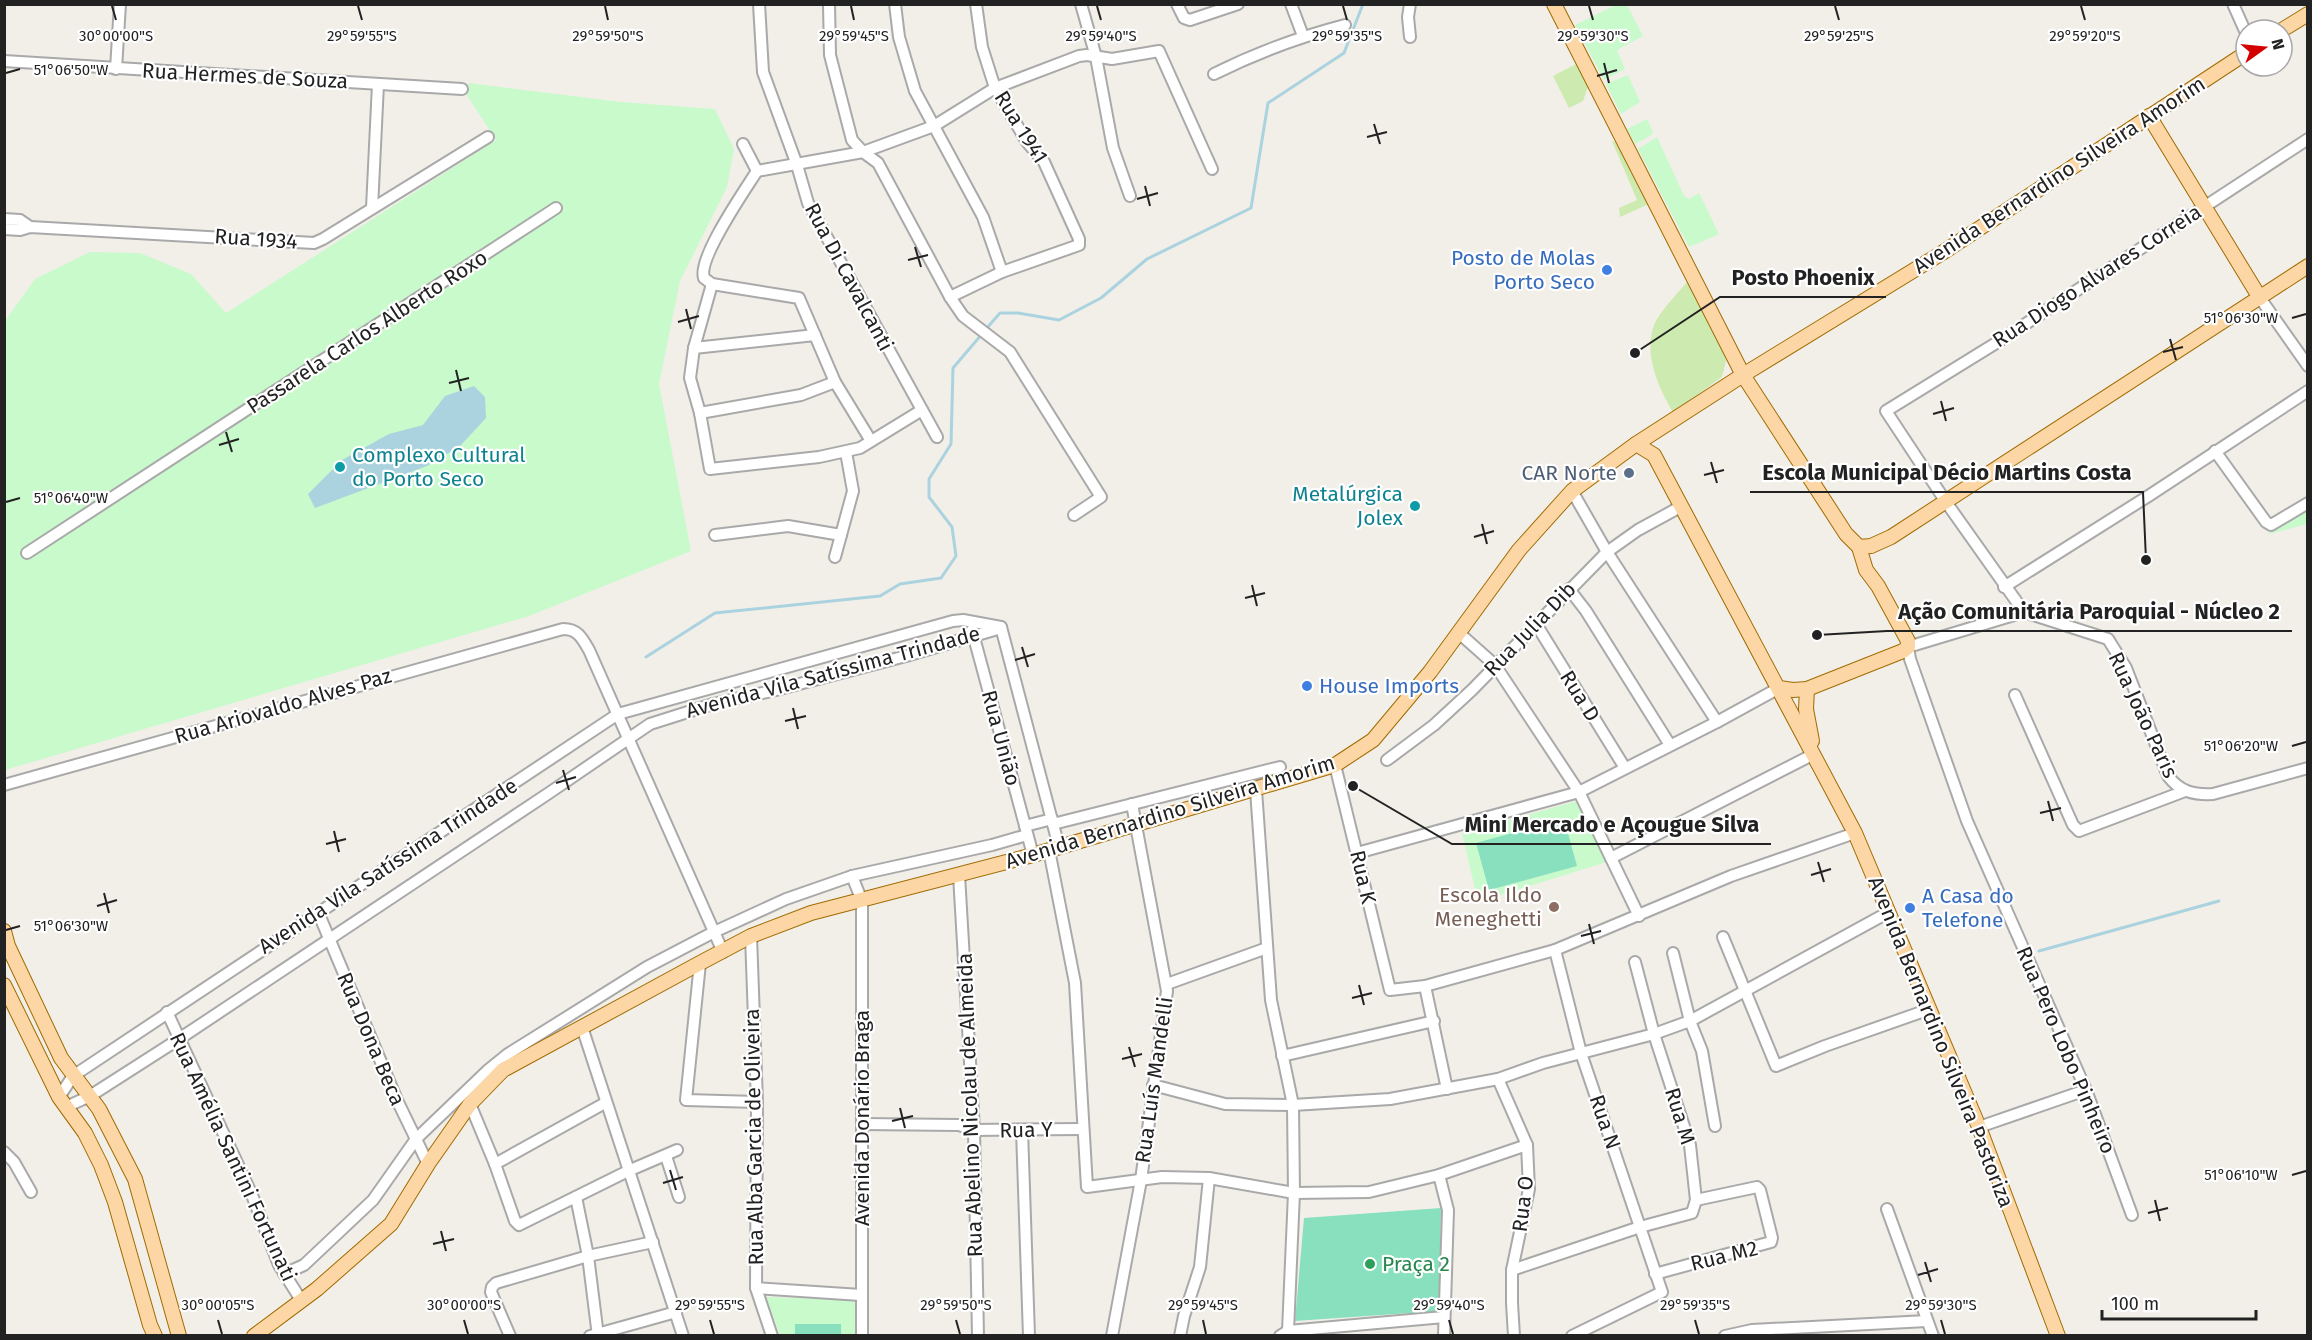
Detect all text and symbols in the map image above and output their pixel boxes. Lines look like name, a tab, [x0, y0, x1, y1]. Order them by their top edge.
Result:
north arrow	[2234, 18, 2294, 78]
text: 30°00'00"S	[79, 27, 153, 45]
text: 29°59'55"S	[327, 27, 397, 45]
text: 29°59'50"S	[572, 27, 644, 45]
text: 29°59'45"S	[819, 27, 889, 45]
text: 29°59'40"S	[1065, 27, 1137, 45]
text: 29°59'35"S	[1312, 27, 1382, 45]
text: 29°59'30"S	[1557, 27, 1629, 45]
text: 29°59'25"S	[1804, 27, 1874, 45]
text: 29°59'20"S	[2049, 27, 2121, 45]
text: N	[2267, 37, 2289, 52]
street label: Rua Hermes de Souza	[141, 58, 349, 94]
text: 51°06'50"W	[34, 61, 109, 79]
street label: Avenida Bernardino Silveira Amorim	[1908, 71, 2210, 279]
street label: Rua 1941	[989, 86, 1053, 168]
street label: Rua Di Cavalcanti	[799, 199, 899, 355]
street label: Rua Diogo Alvares Correia	[1988, 199, 2206, 353]
street label: Rua 1934	[214, 223, 298, 255]
street label: Passarela Carlos Alberto Roxo	[242, 244, 492, 420]
place label: Posto de Molas Porto Seco	[1451, 245, 1595, 295]
callout: Posto Phoenix	[1720, 257, 1886, 297]
marker: Posto de Molas Porto Seco	[1600, 263, 1614, 277]
text: Posto Phoenix	[1732, 264, 1875, 291]
text: 51°06'30"W	[2204, 309, 2279, 327]
place label: Complexo Cultural do Porto Seco	[352, 442, 526, 492]
callout: Escola Municipal Décio Martins Costa	[1750, 452, 2143, 492]
text: Escola Municipal Décio Martins Costa	[1762, 459, 2132, 486]
marker: Complexo Cultural do Porto Seco	[333, 460, 347, 474]
place label: CAR Norte	[1522, 460, 1617, 486]
marker: CAR Norte	[1622, 466, 1636, 480]
place label: Metalúrgica Jolex	[1292, 481, 1404, 531]
text: 51°06'40"W	[34, 489, 109, 507]
marker: Metalúrgica Jolex	[1408, 499, 1422, 513]
street label: Rua Julia Dib	[1478, 576, 1582, 682]
callout: Ação Comunitária Paroquial - Núcleo 2	[1887, 591, 2292, 631]
text: Ação Comunitária Paroquial - Núcleo 2	[1897, 598, 2280, 625]
street label: Avenida Vila Satíssima Trindade	[683, 620, 983, 724]
street label: Rua João Paris	[2102, 648, 2184, 782]
street label: Rua Ariovaldo Alves Paz	[172, 663, 394, 749]
street label: Rua D	[1554, 666, 1606, 726]
place label: House Imports	[1319, 673, 1459, 699]
marker: House Imports	[1300, 679, 1314, 693]
street label: Rua União	[976, 687, 1026, 789]
text: 51°06'20"W	[2204, 737, 2279, 755]
street label: Avenida Bernardino Silveira Amorim	[1002, 749, 1338, 875]
street label: Avenida Vila Satíssima Trindade	[254, 772, 522, 960]
callout: Mini Mercado e Açougue Silva	[1452, 804, 1771, 844]
text: Mini Mercado e Açougue Silva	[1465, 811, 1759, 838]
street label: Rua K	[1344, 848, 1382, 907]
street label: Avenida Bernardino Silveira Pastoriza	[1862, 873, 2020, 1211]
place label: Escola Ildo Meneghetti	[1435, 882, 1542, 932]
place label: A Casa do Telefone	[1922, 883, 2014, 933]
marker: Escola Ildo Meneghetti	[1547, 900, 1561, 914]
marker: A Casa do Telefone	[1903, 901, 1917, 915]
text: 51°06'30"W	[34, 917, 109, 935]
street label: Rua Pero Lobo Pinheiro	[2011, 942, 2121, 1158]
street label: Rua Abelino Nicolau de Almeida	[952, 952, 988, 1258]
street label: Rua Dona Beca	[331, 968, 411, 1110]
street label: Rua Luís Mandelli	[1129, 995, 1179, 1165]
street label: Rua Alba Garcia de Oliveira	[739, 1008, 769, 1266]
street label: Avenida Donário Braga	[849, 1010, 875, 1226]
street label: Rua Amélia Santini Fortunati	[164, 1028, 302, 1286]
street label: Rua M	[1659, 1084, 1701, 1148]
street label: Rua N	[1584, 1091, 1626, 1153]
street label: Rua Y	[999, 1117, 1053, 1143]
text: 51°06'10"W	[2204, 1166, 2278, 1184]
street label: Rua O	[1507, 1174, 1539, 1234]
street label: Rua M2	[1688, 1235, 1760, 1277]
place label: Praça 2	[1382, 1251, 1450, 1277]
marker: Praça 2	[1363, 1257, 1377, 1271]
scale bar	[2102, 1283, 2256, 1321]
text: 100 m	[2111, 1293, 2159, 1315]
text: 30°00'05"S	[181, 1296, 255, 1314]
text: 30°00'00"S	[427, 1296, 501, 1314]
text: 29°59'55"S	[675, 1296, 745, 1314]
text: 29°59'50"S	[920, 1296, 992, 1314]
text: 29°59'45"S	[1168, 1296, 1238, 1314]
text: 29°59'40"S	[1413, 1296, 1485, 1314]
text: 29°59'35"S	[1660, 1296, 1730, 1314]
text: 29°59'30"S	[1905, 1296, 1977, 1314]

